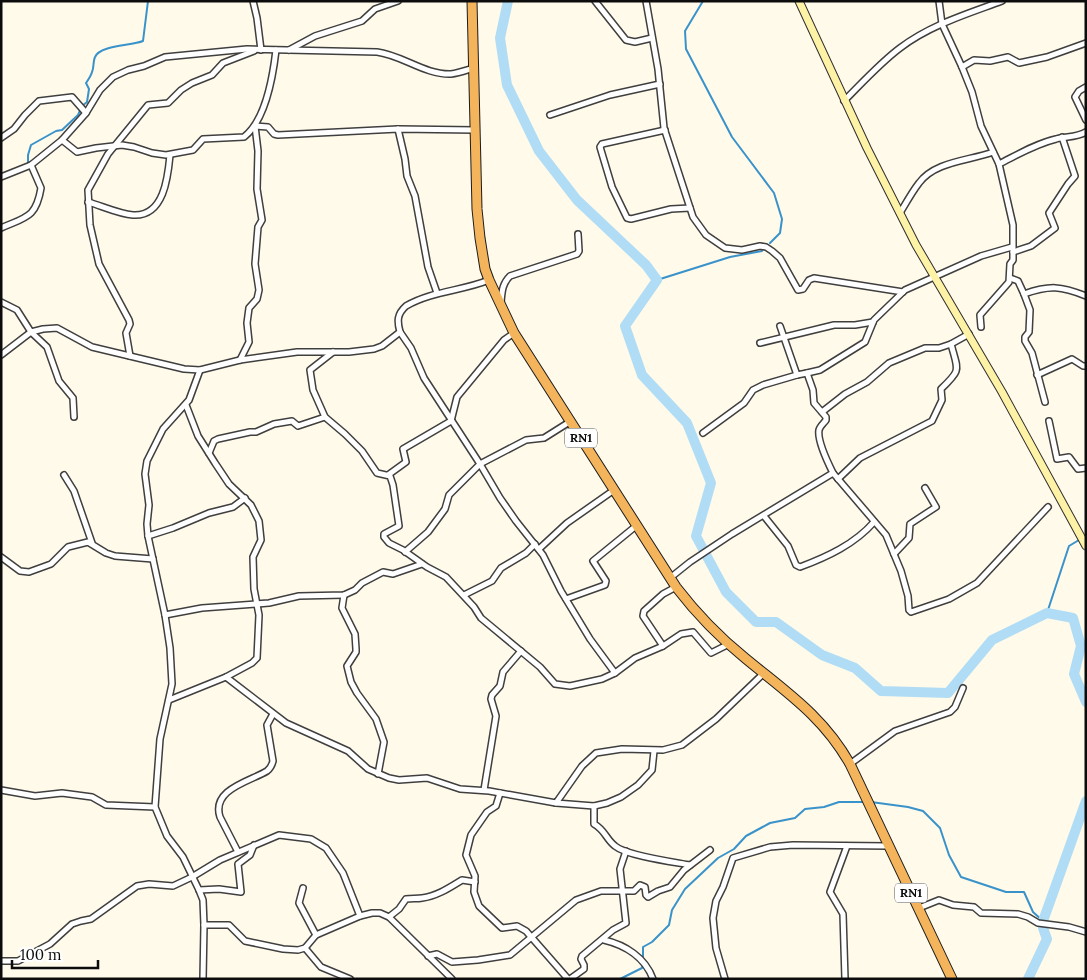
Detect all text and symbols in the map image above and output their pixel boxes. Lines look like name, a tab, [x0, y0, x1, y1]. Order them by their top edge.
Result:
road number: RN1	[565, 428, 597, 448]
road number: RN1	[895, 884, 927, 902]
scale bar	[12, 938, 99, 970]
text: 100 m	[20, 945, 61, 964]

